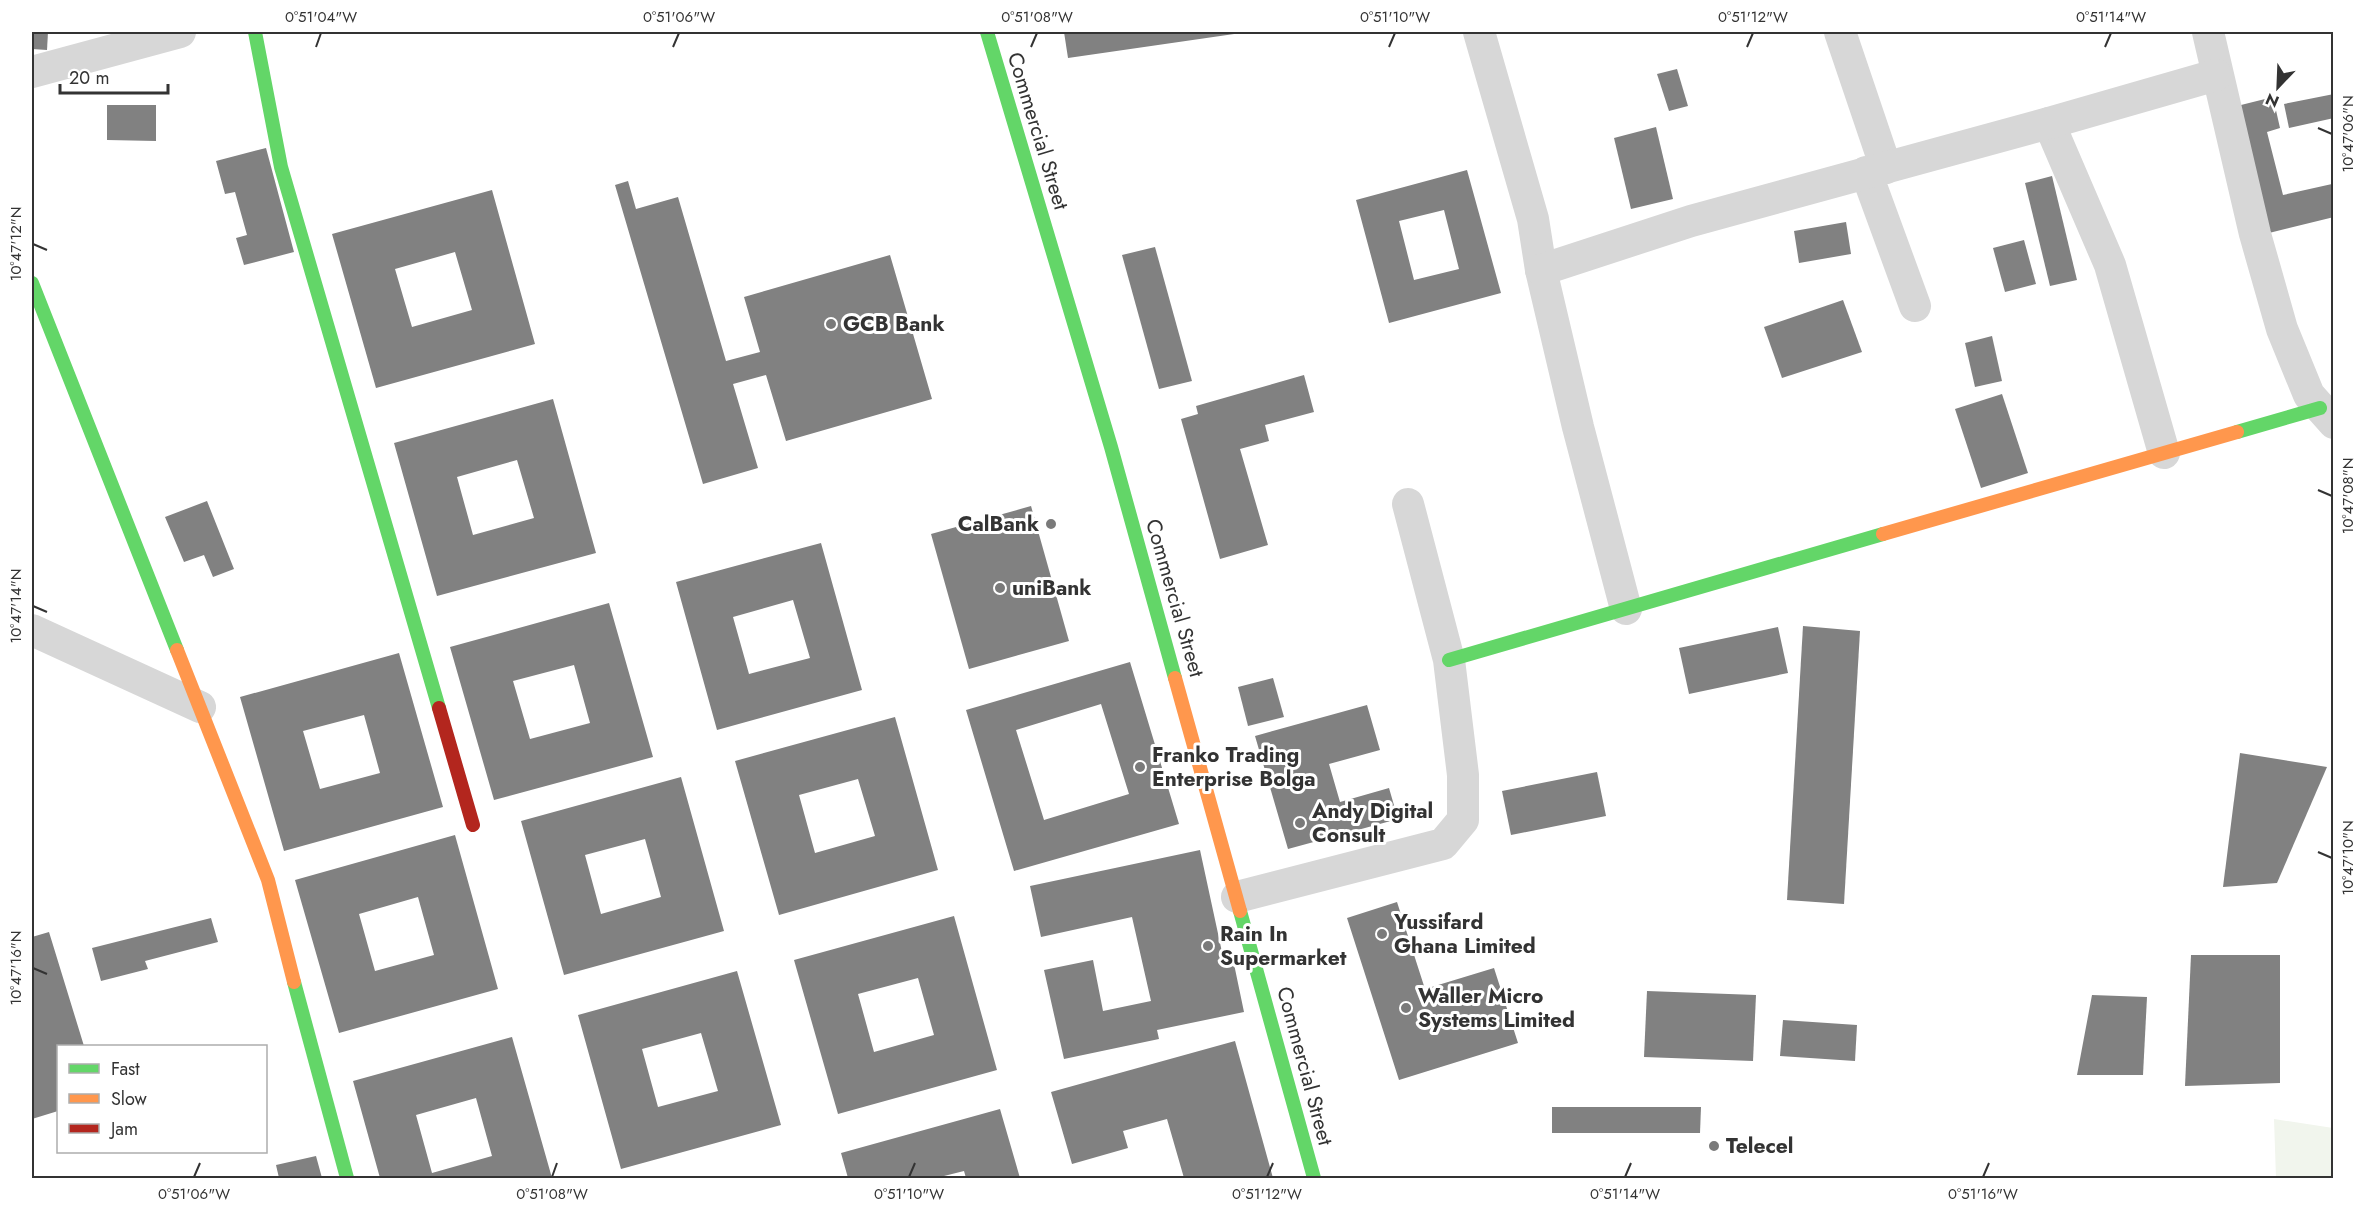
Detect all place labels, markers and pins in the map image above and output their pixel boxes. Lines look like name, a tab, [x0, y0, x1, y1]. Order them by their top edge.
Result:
place label: GCB Bank	[843, 309, 945, 339]
marker: GCB Bank	[824, 317, 838, 331]
place label: CalBank	[958, 509, 1039, 539]
marker: CalBank	[1044, 517, 1058, 531]
place label: uniBank	[1012, 573, 1091, 603]
marker: uniBank	[993, 581, 1007, 595]
place label: Franko Trading Enterprise Bolga	[1152, 740, 1316, 794]
marker: Franko Trading Enterprise Bolga	[1133, 760, 1147, 774]
place label: Andy Digital Consult	[1311, 796, 1433, 850]
marker: Andy Digital Consult	[1293, 816, 1307, 830]
place label: Yussifard Ghana Limited	[1393, 907, 1536, 961]
place label: Rain In Supermarket	[1220, 919, 1347, 973]
marker: Yussifard Ghana Limited	[1375, 927, 1389, 941]
marker: Rain In Supermarket	[1201, 939, 1215, 953]
place label: Waller Micro Systems Limited	[1418, 981, 1575, 1035]
marker: Waller Micro Systems Limited	[1399, 1001, 1413, 1015]
place label: Telecel	[1726, 1131, 1794, 1161]
marker: Telecel	[1707, 1139, 1721, 1153]

